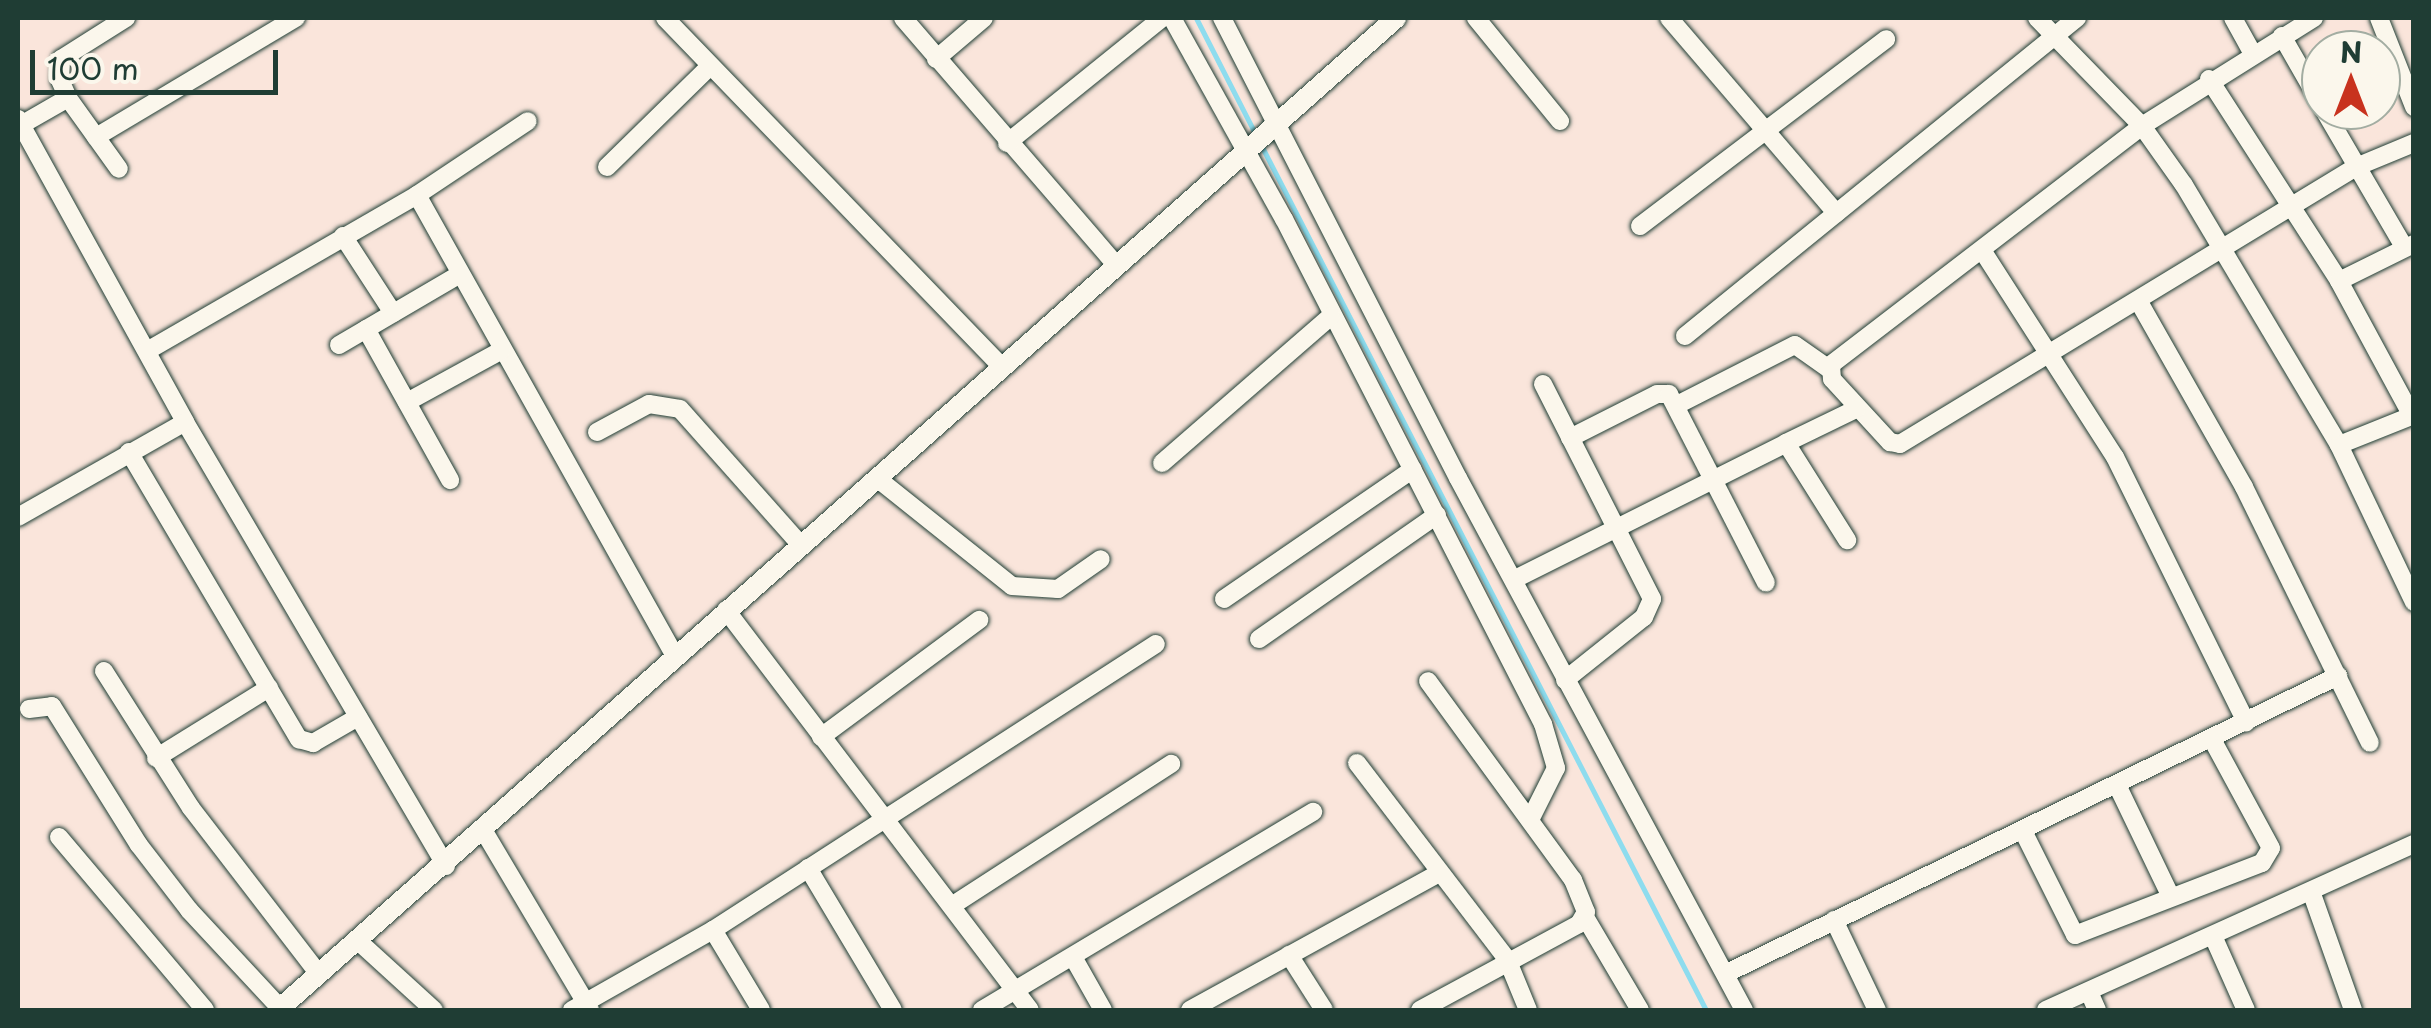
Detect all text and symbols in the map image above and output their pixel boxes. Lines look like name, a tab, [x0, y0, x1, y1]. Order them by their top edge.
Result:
scale bar	[35, 30, 282, 92]
north arrow	[2301, 30, 2401, 130]
text: N	[2340, 30, 2362, 73]
text: 100 m	[47, 45, 139, 90]

